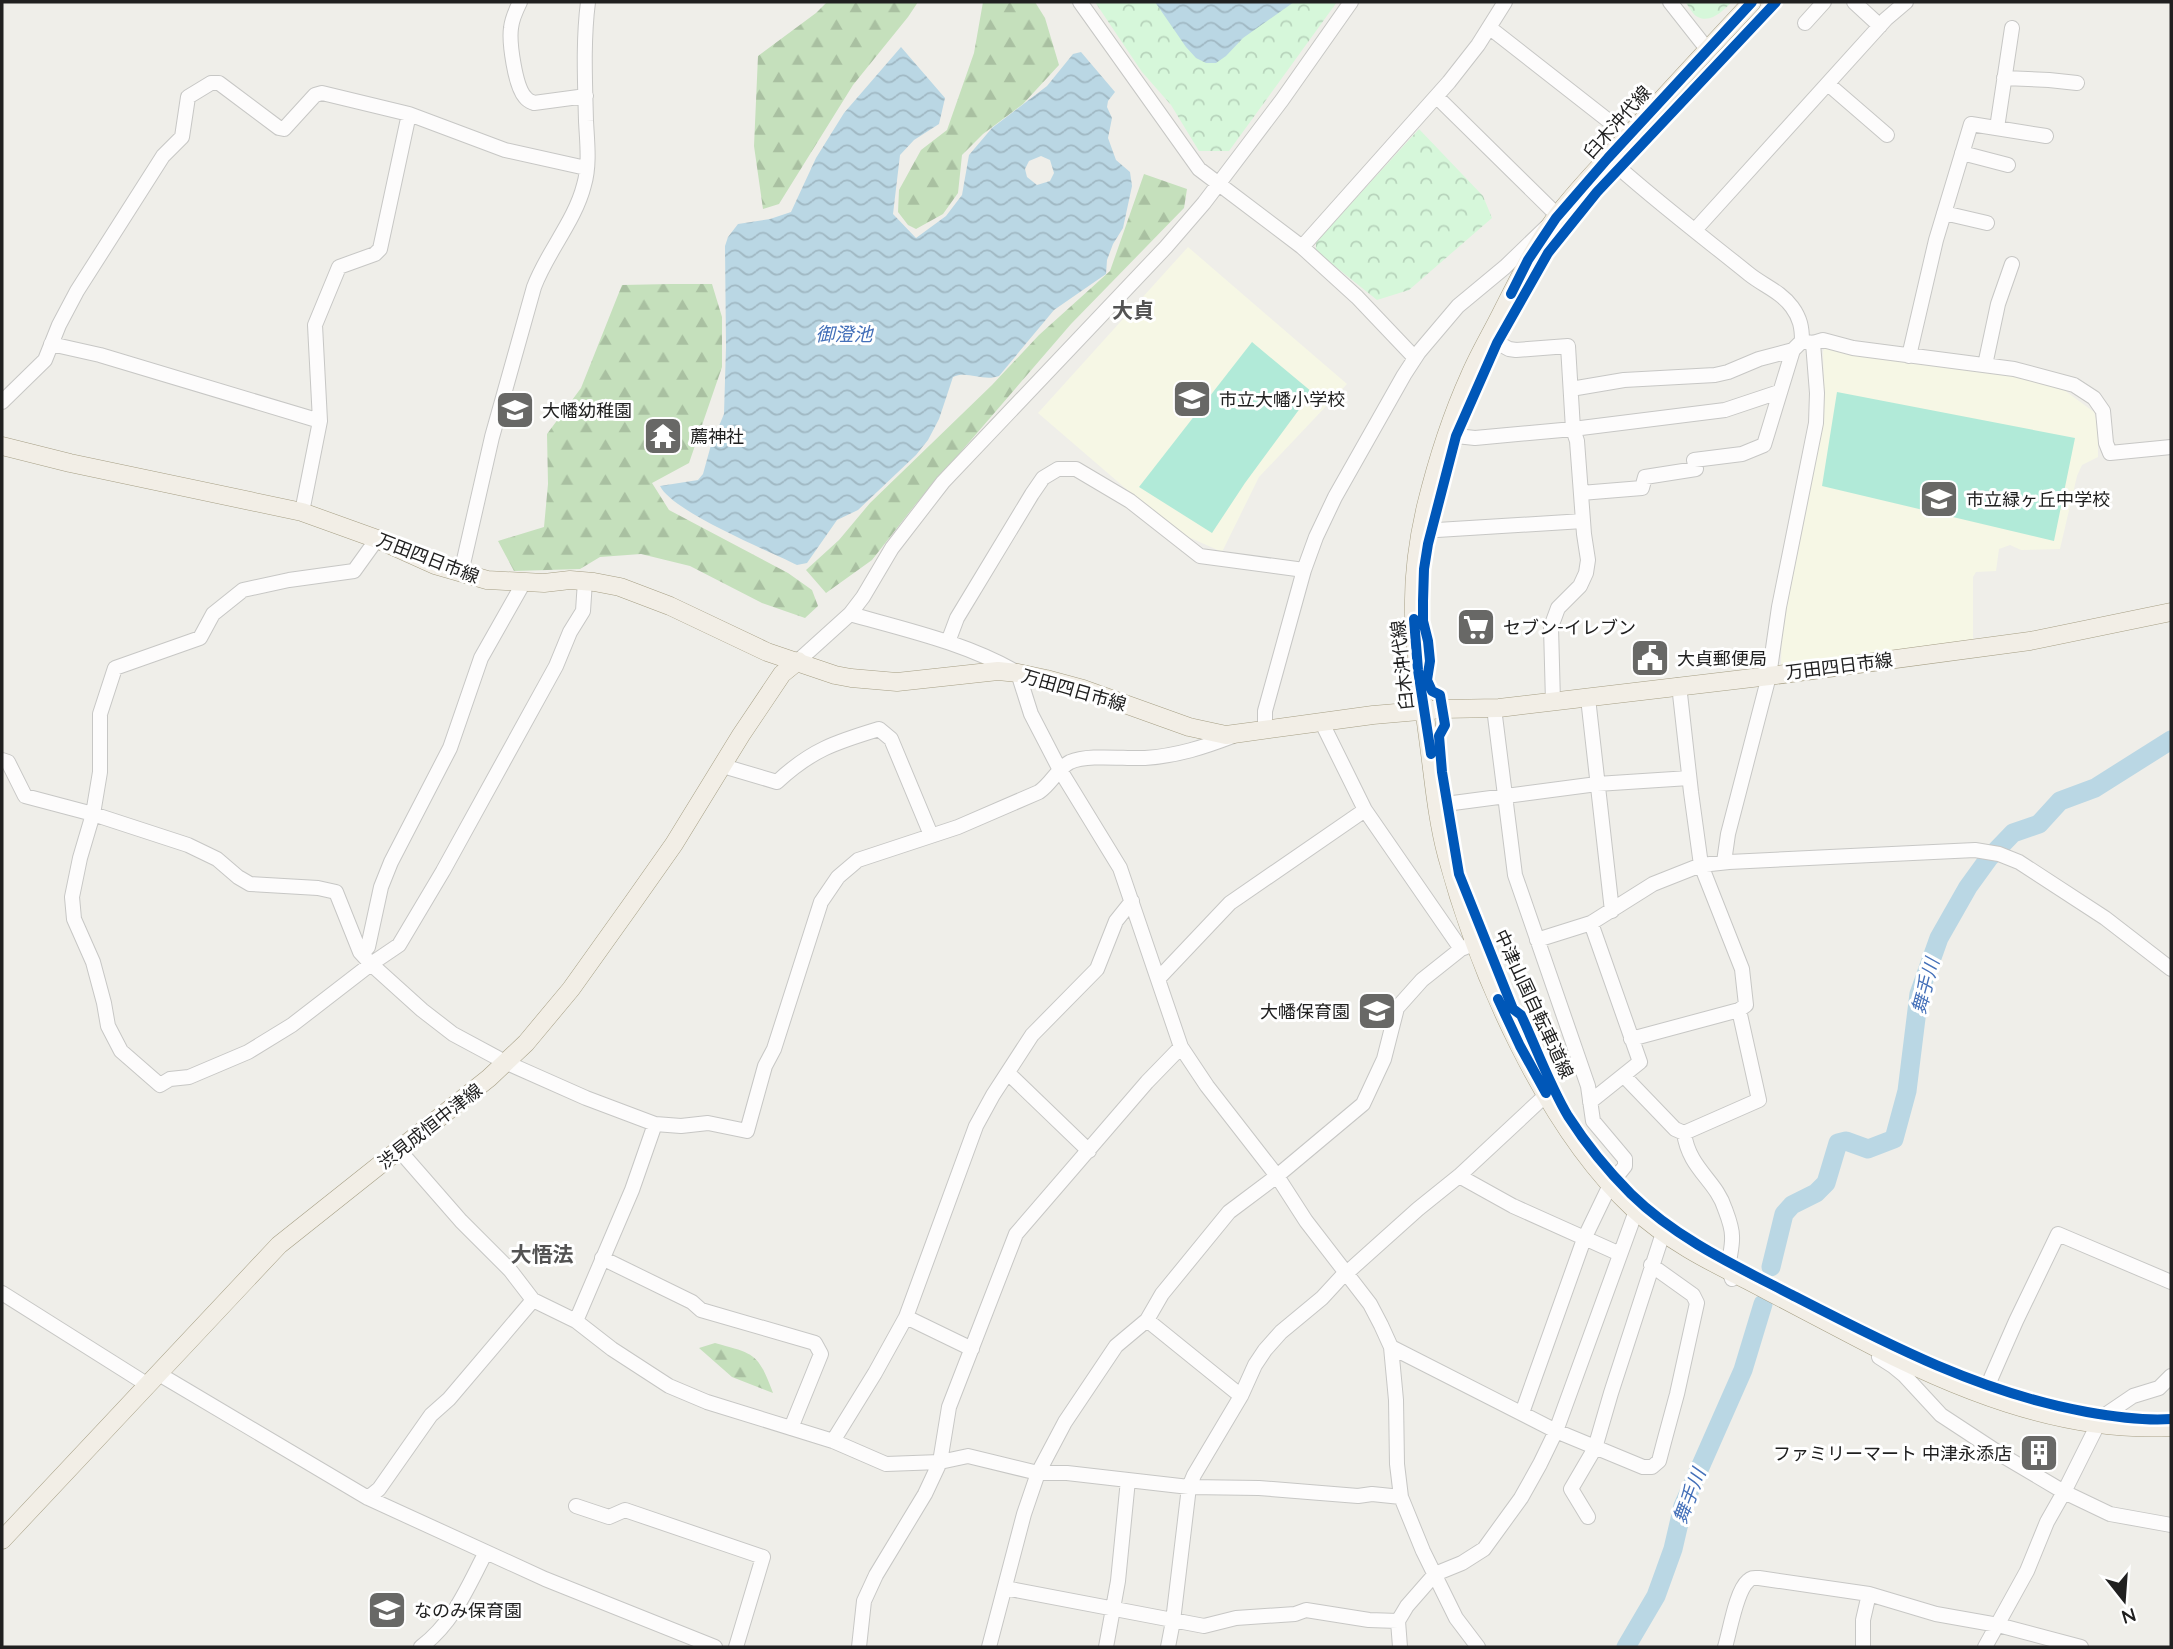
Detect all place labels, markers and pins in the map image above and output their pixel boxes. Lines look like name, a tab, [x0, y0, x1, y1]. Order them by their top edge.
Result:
school or university icon: 市立大幡小学校	[1171, 378, 1213, 420]
place label: 市立大幡小学校	[1219, 388, 1345, 411]
school or university icon: 大幡幼稚園	[494, 389, 536, 431]
place label: 大幡幼稚園	[542, 399, 632, 422]
temple icon: 薦神社	[642, 415, 684, 457]
place label: 薦神社	[690, 425, 744, 448]
school or university icon: 市立緑ヶ丘中学校	[1918, 478, 1960, 520]
place label: 市立緑ヶ丘中学校	[1966, 488, 2110, 511]
supermarket icon: セブン-イレブン	[1455, 606, 1497, 648]
place label: セブン-イレブン	[1503, 616, 1636, 639]
public building icon: 大貞郵便局	[1629, 637, 1671, 679]
place label: 大貞郵便局	[1677, 647, 1767, 670]
school or university icon: 大幡保育園	[1356, 990, 1398, 1032]
place label: 大幡保育園	[1260, 1000, 1350, 1023]
building icon: ファミリーマート 中津永添店	[2018, 1432, 2060, 1474]
place label: ファミリーマート 中津永添店	[1773, 1442, 2012, 1465]
school or university icon: なのみ保育園	[366, 1589, 408, 1631]
place label: なのみ保育園	[414, 1599, 522, 1622]

